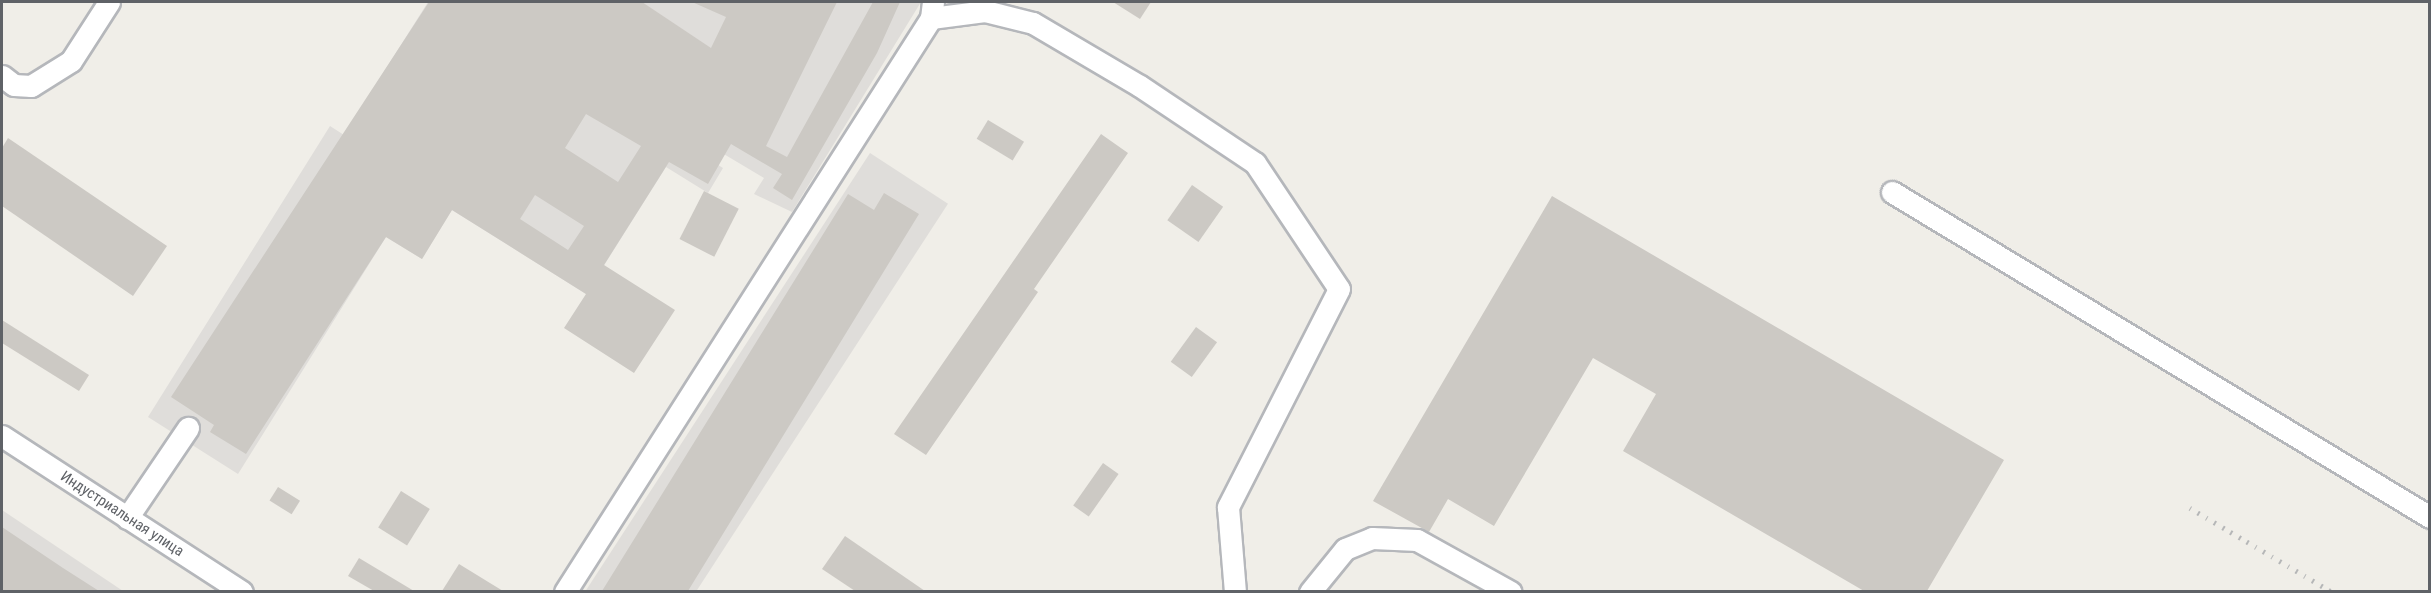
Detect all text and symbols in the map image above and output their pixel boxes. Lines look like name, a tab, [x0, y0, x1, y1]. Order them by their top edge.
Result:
street label: Индустриальная улица	[57, 467, 187, 561]

